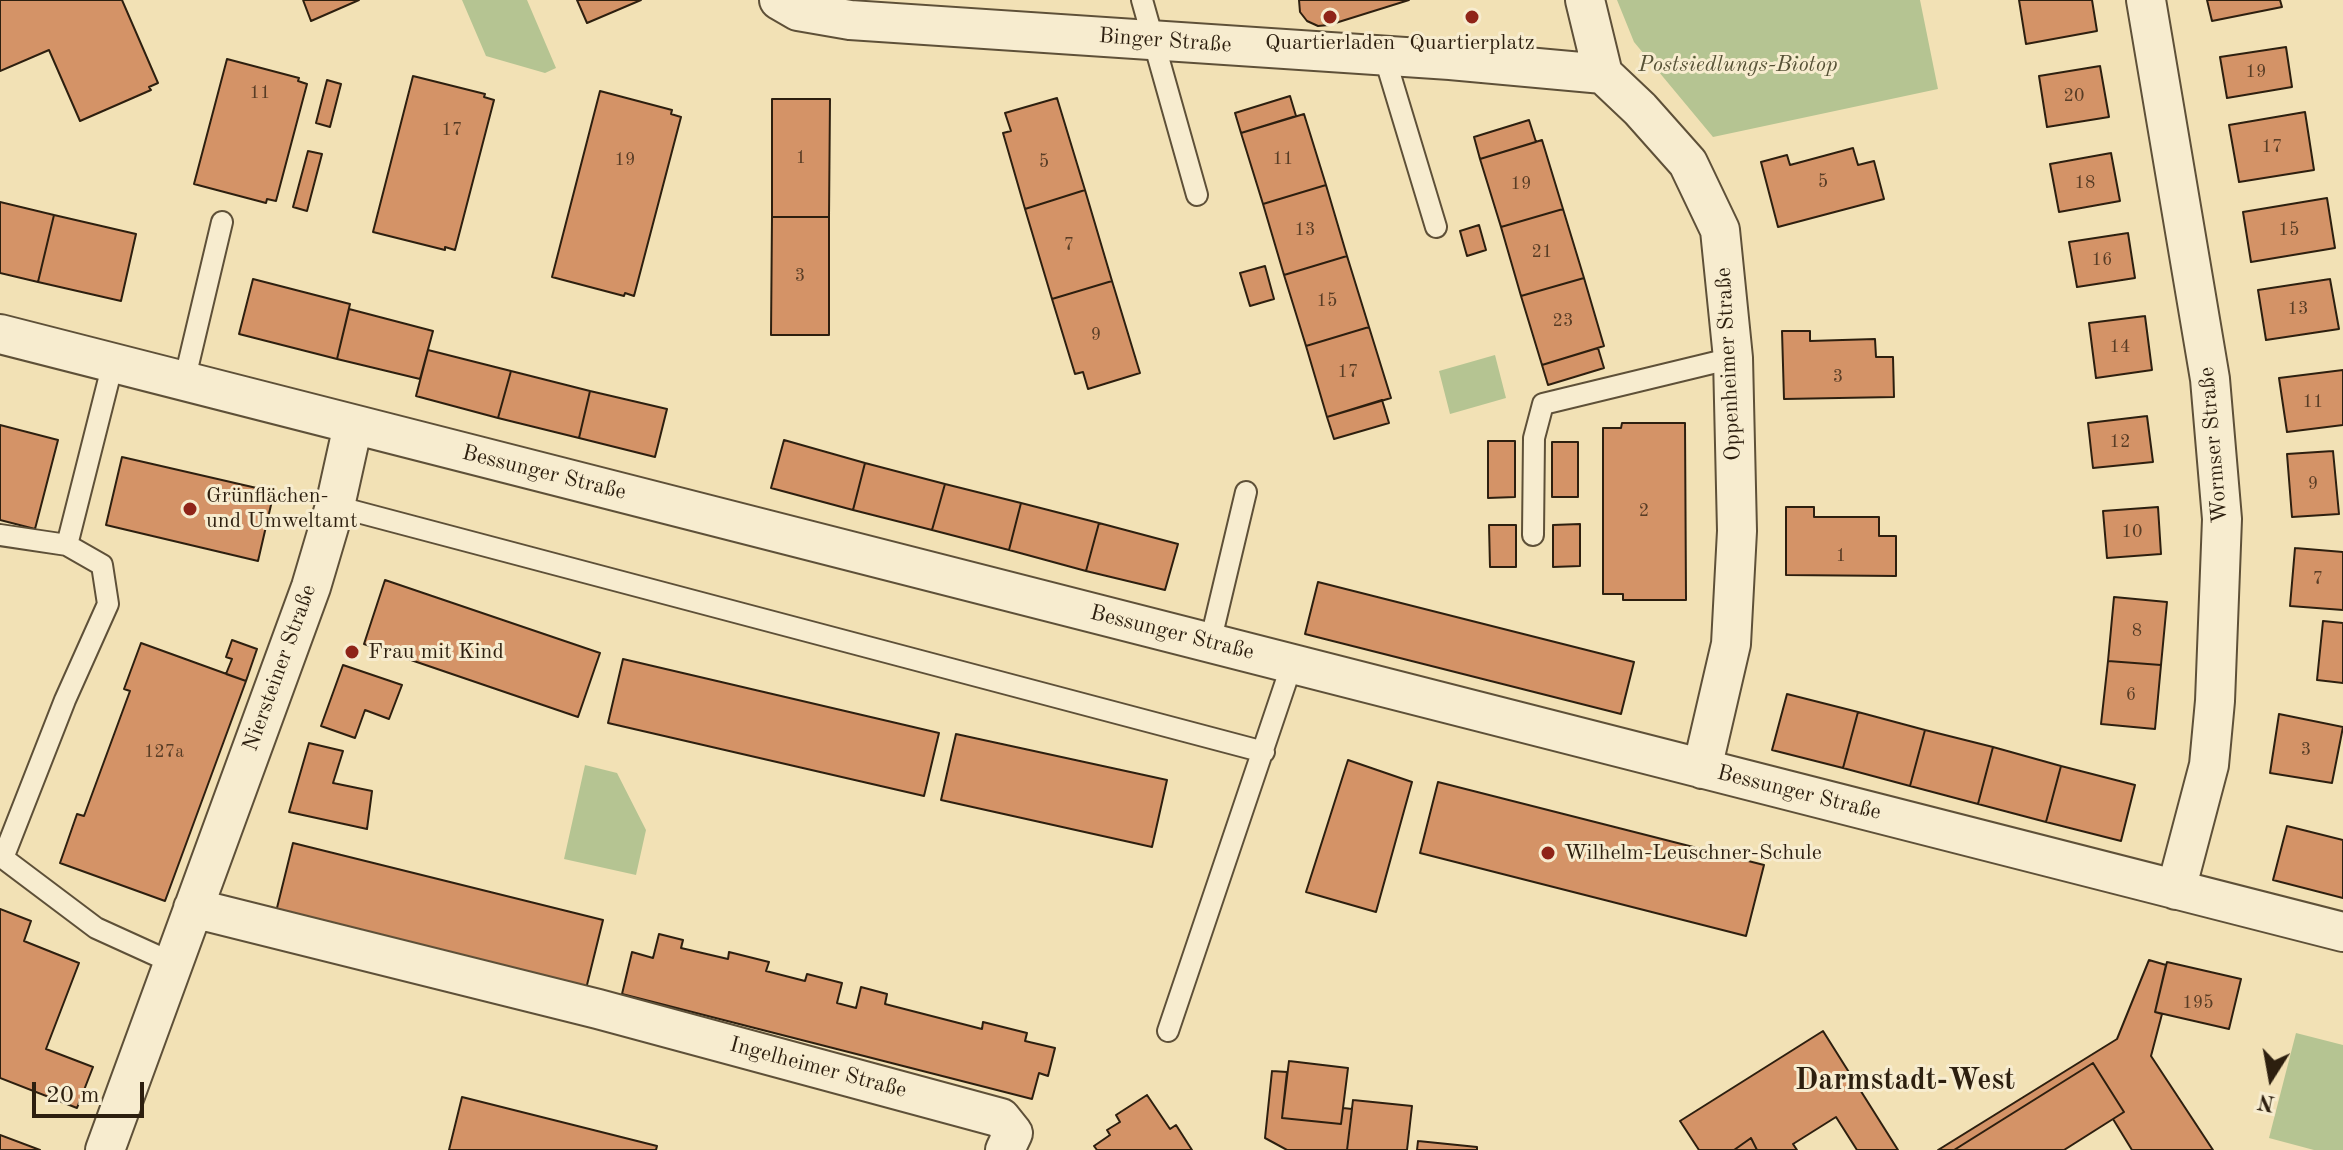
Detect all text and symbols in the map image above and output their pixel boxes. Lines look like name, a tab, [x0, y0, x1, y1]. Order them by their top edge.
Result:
marker: Quartierladen	[1321, 8, 1339, 26]
marker: Quartierplatz	[1463, 8, 1481, 26]
street label: Binger Straße	[1098, 23, 1232, 59]
place label: Quartierladen	[1265, 30, 1395, 56]
place label: Quartierplatz	[1409, 30, 1535, 56]
park label: Postsiedlungs-Biotop	[1638, 52, 1838, 78]
house number: 19	[2246, 61, 2266, 83]
house number: 11	[250, 82, 270, 104]
house number: 20	[2064, 85, 2084, 107]
house number: 17	[442, 119, 462, 141]
house number: 17	[2262, 136, 2282, 158]
house number: 1	[796, 147, 806, 169]
house number: 11	[1273, 148, 1293, 170]
house number: 19	[615, 149, 635, 171]
house number: 5	[1039, 151, 1049, 173]
house number: 5	[1818, 171, 1828, 193]
house number: 18	[2075, 172, 2095, 194]
house number: 19	[1511, 173, 1531, 195]
house number: 13	[1295, 219, 1315, 241]
house number: 15	[2279, 219, 2299, 241]
house number: 7	[1064, 234, 1074, 256]
house number: 21	[1532, 241, 1552, 263]
house number: 16	[2092, 249, 2112, 271]
house number: 3	[795, 265, 805, 287]
street label: Oppenheimer Straße	[1711, 266, 1747, 462]
house number: 15	[1317, 290, 1337, 312]
house number: 13	[2288, 298, 2308, 320]
house number: 23	[1553, 310, 1573, 332]
house number: 9	[1091, 324, 1101, 346]
house number: 14	[2110, 336, 2130, 358]
house number: 17	[1338, 361, 1358, 383]
house number: 3	[1833, 366, 1843, 388]
street label: Wormser Straße	[2194, 366, 2234, 524]
house number: 11	[2303, 391, 2323, 413]
house number: 12	[2110, 431, 2130, 453]
street label: Bessunger Straße	[459, 440, 629, 506]
house number: 9	[2308, 473, 2318, 495]
place label: Grünflächen- und Umweltamt	[206, 483, 358, 534]
marker: Grünflächen- und Umweltamt	[181, 500, 199, 518]
house number: 2	[1639, 500, 1649, 522]
house number: 10	[2122, 521, 2142, 543]
house number: 1	[1836, 545, 1846, 567]
house number: 7	[2313, 568, 2323, 590]
street label: Niersteiner Straße	[238, 581, 322, 755]
street label: Bessunger Straße	[1087, 600, 1257, 666]
house number: 8	[2132, 620, 2142, 642]
place label: Frau mit Kind	[368, 639, 504, 665]
marker: Frau mit Kind	[343, 643, 361, 661]
house number: 6	[2126, 684, 2136, 706]
house number: 3	[2301, 739, 2311, 761]
house number: 127a	[144, 741, 184, 763]
street label: Bessunger Straße	[1714, 760, 1884, 826]
place label: Wilhelm-Leuschner-Schule	[1564, 840, 1822, 866]
marker: Wilhelm-Leuschner-Schule	[1539, 844, 1557, 862]
house number: 195	[2182, 992, 2214, 1014]
street label: Ingelheimer Straße	[727, 1032, 909, 1104]
north arrow	[2231, 1038, 2311, 1118]
district label: Darmstadt-West	[1795, 1063, 2015, 1099]
scale bar	[36, 1066, 148, 1116]
text: 20 m	[46, 1084, 100, 1108]
text: N	[2256, 1089, 2277, 1114]

